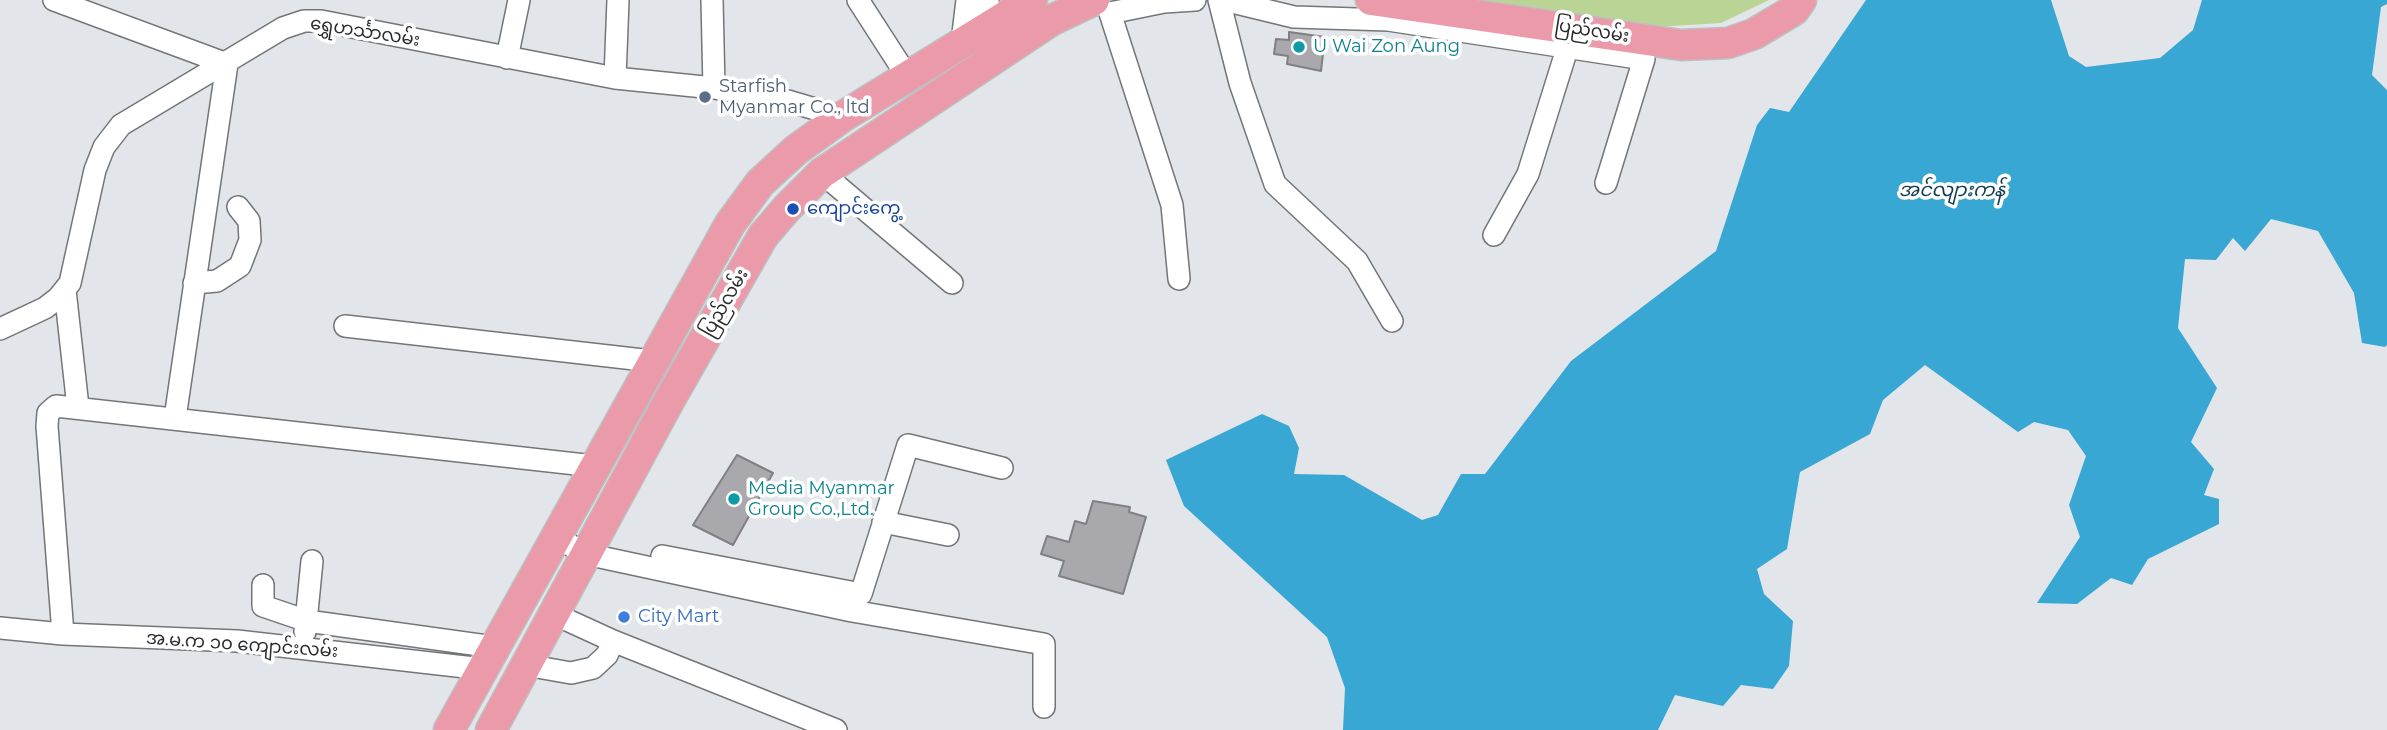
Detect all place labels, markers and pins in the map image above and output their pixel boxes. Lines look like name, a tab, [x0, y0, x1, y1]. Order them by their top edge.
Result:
place label: U Wai Zon Aung	[1313, 36, 1460, 58]
marker: U Wai Zon Aung	[1291, 39, 1307, 55]
place label: Starfish Myanmar Co., ltd	[719, 76, 870, 119]
marker: Starfish Myanmar Co., ltd	[697, 89, 713, 105]
place label: ကျောင်းကွေ့	[807, 198, 900, 220]
marker: ကျောင်းကွေ့	[785, 201, 801, 217]
place label: Media Myanmar Group Co.,Ltd.	[748, 478, 895, 520]
marker: Media Myanmar Group Co.,Ltd.	[726, 491, 742, 507]
place label: City Mart	[638, 606, 719, 628]
marker: City Mart	[616, 609, 632, 625]

